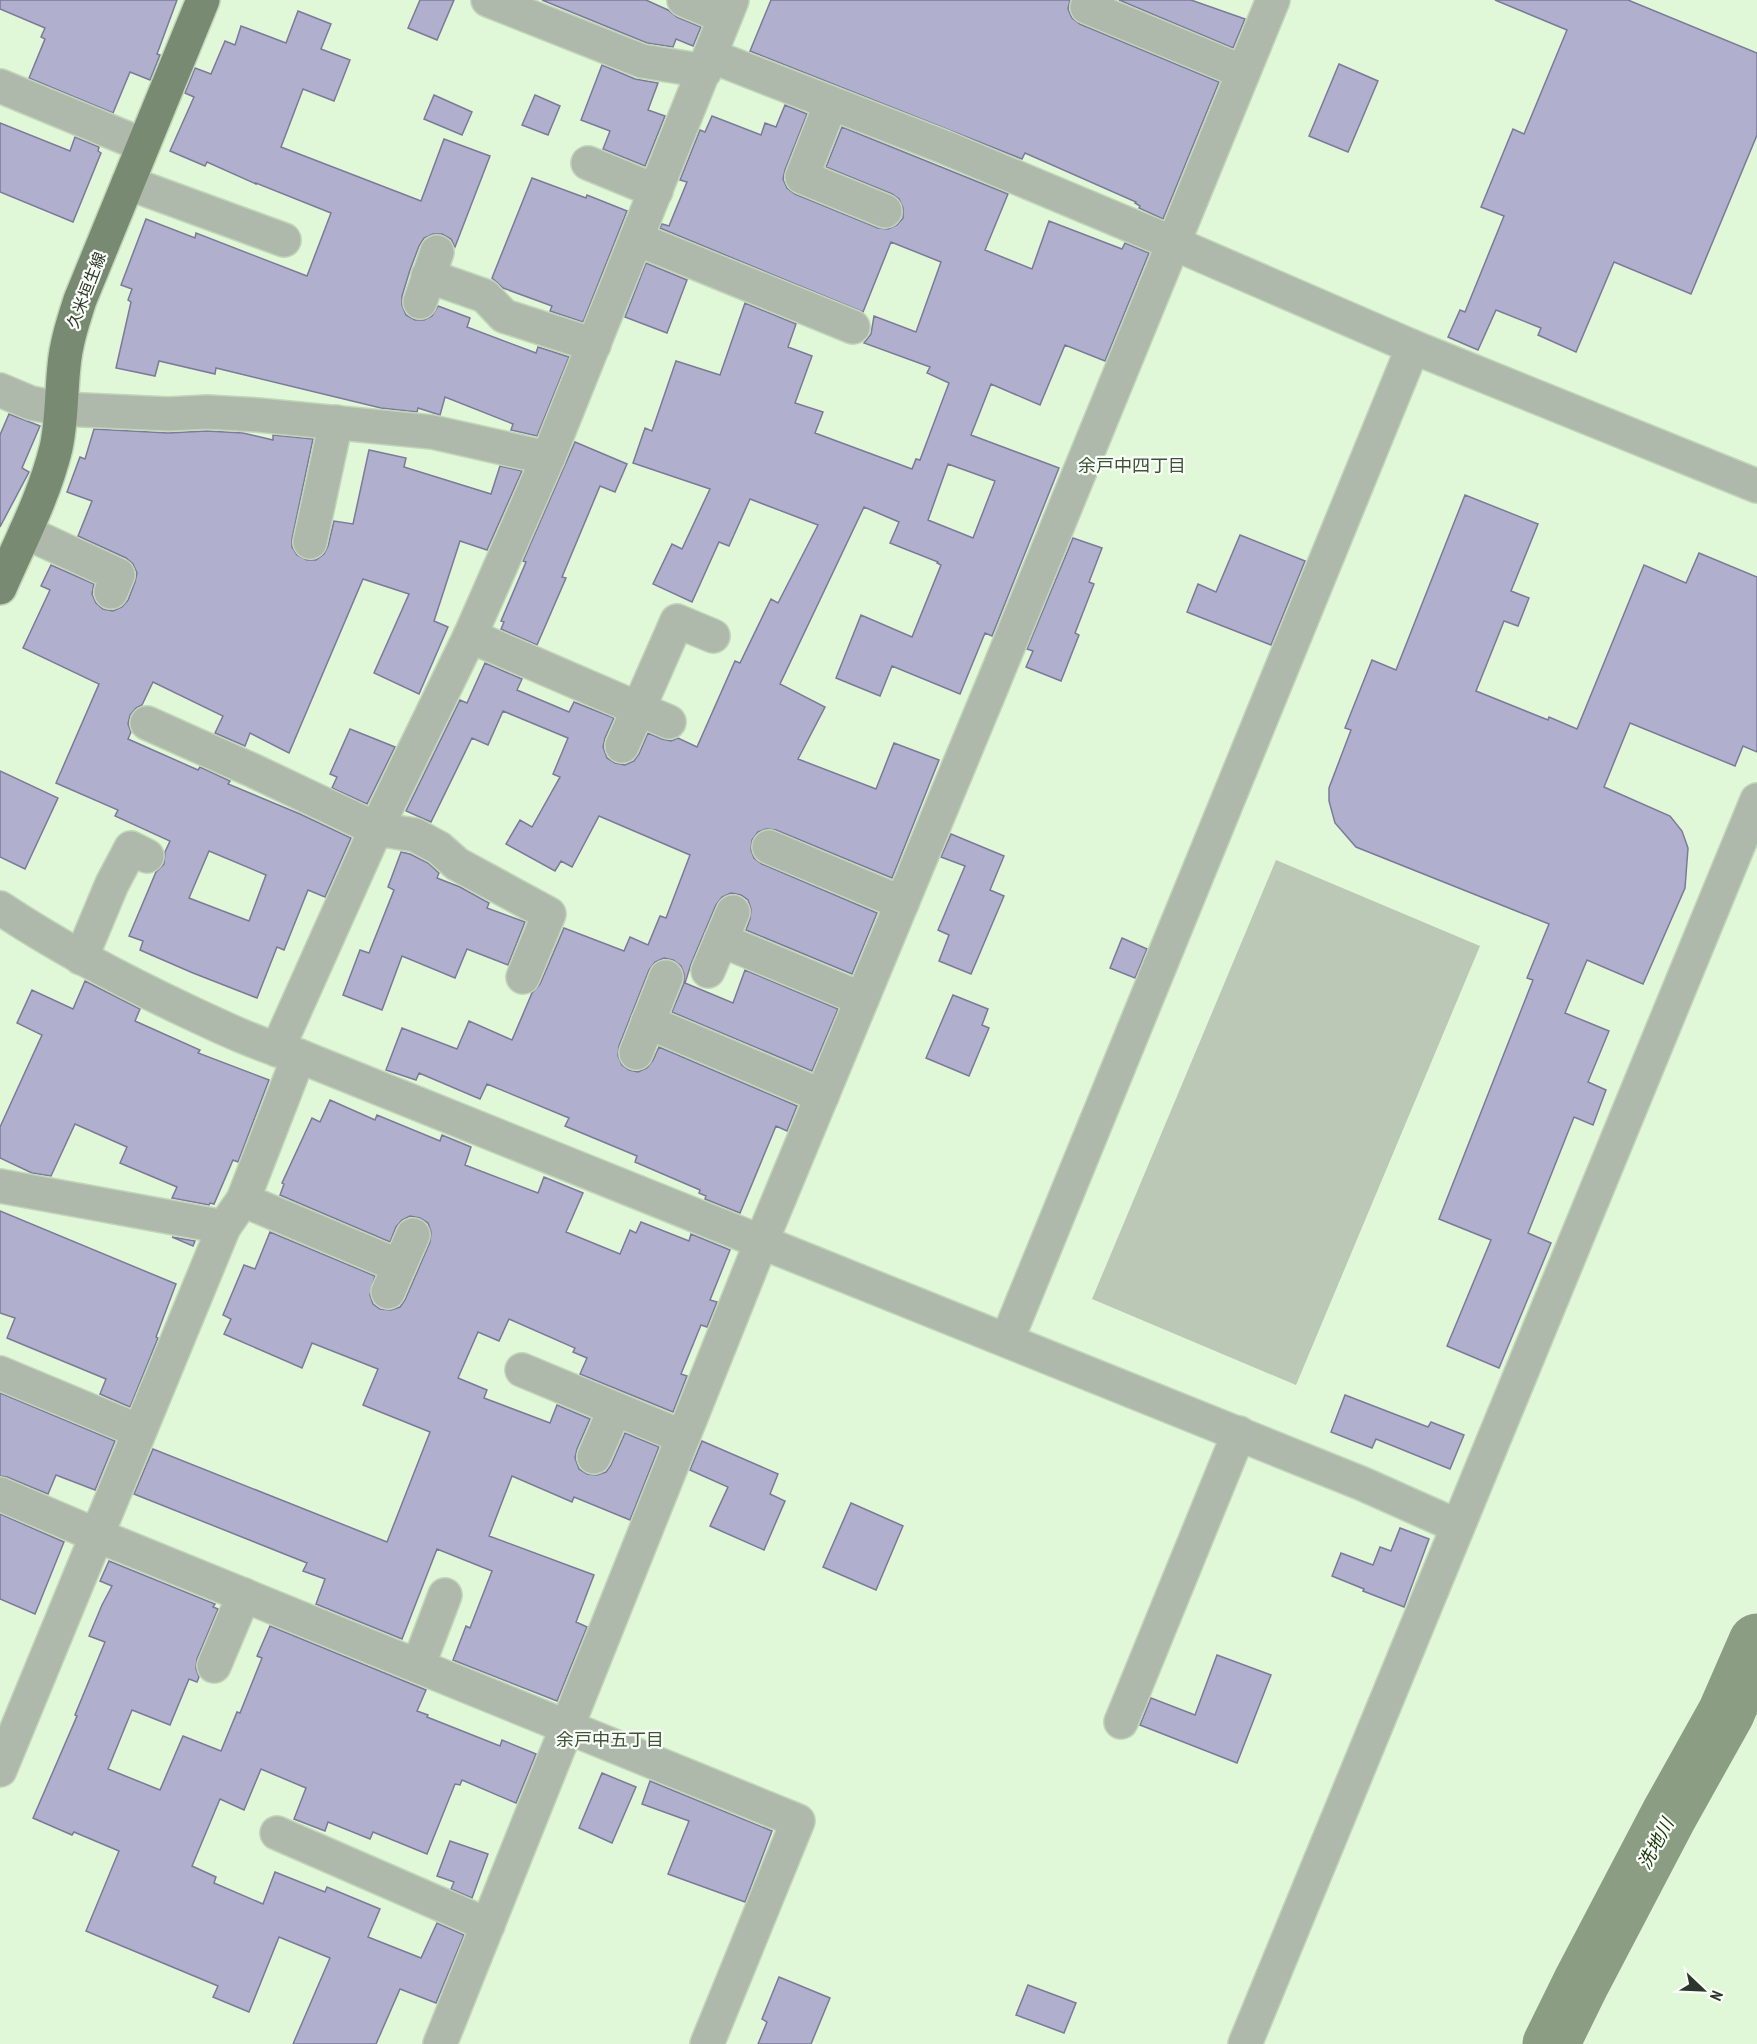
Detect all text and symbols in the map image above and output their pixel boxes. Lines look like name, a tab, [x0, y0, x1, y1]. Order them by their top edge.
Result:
street label: 久米垣生線	[62, 249, 110, 331]
district label: 余戸中四丁目	[1078, 454, 1186, 477]
district label: 余戸中五丁目	[556, 1728, 664, 1751]
water label: 洗地川	[1633, 1813, 1679, 1873]
north arrow	[1673, 1960, 1733, 2020]
text: N	[1706, 1988, 1728, 2004]

